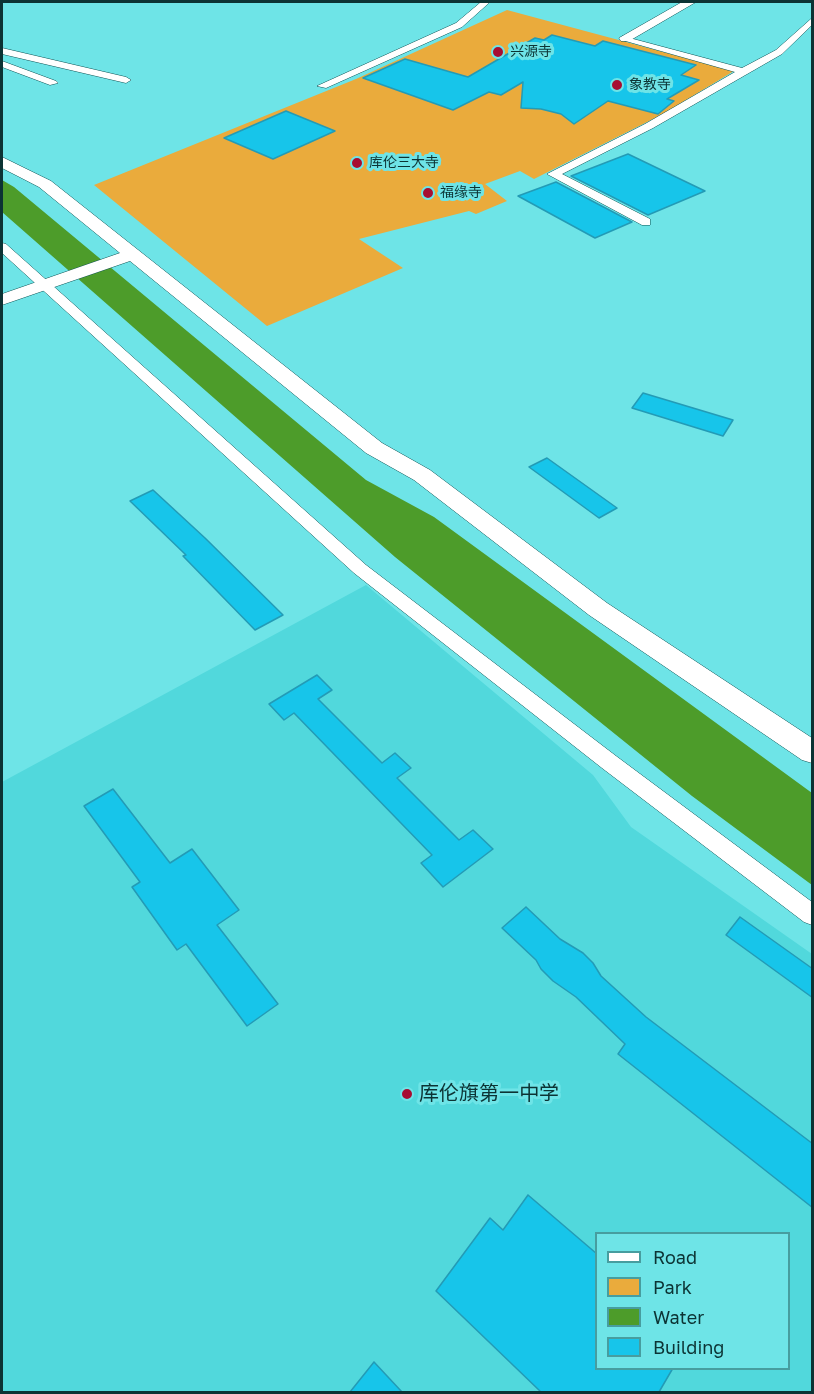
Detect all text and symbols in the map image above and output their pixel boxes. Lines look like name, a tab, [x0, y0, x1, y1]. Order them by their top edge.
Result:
place label: 兴源寺	[510, 44, 552, 60]
marker: 兴源寺	[491, 45, 505, 59]
place label: 象教寺	[629, 77, 671, 93]
marker: 象教寺	[610, 78, 624, 92]
place label: 库伦三大寺	[369, 155, 439, 171]
marker: 库伦三大寺	[350, 156, 364, 170]
place label: 福缘寺	[440, 185, 482, 201]
marker: 福缘寺	[421, 186, 435, 200]
place label: 库伦旗第一中学	[419, 1082, 559, 1106]
marker: 库伦旗第一中学	[400, 1087, 414, 1101]
legend	[595, 1232, 790, 1370]
text: Road	[653, 1246, 697, 1268]
text: Park	[653, 1276, 692, 1298]
text: Water	[653, 1306, 704, 1328]
text: Building	[653, 1336, 724, 1358]

